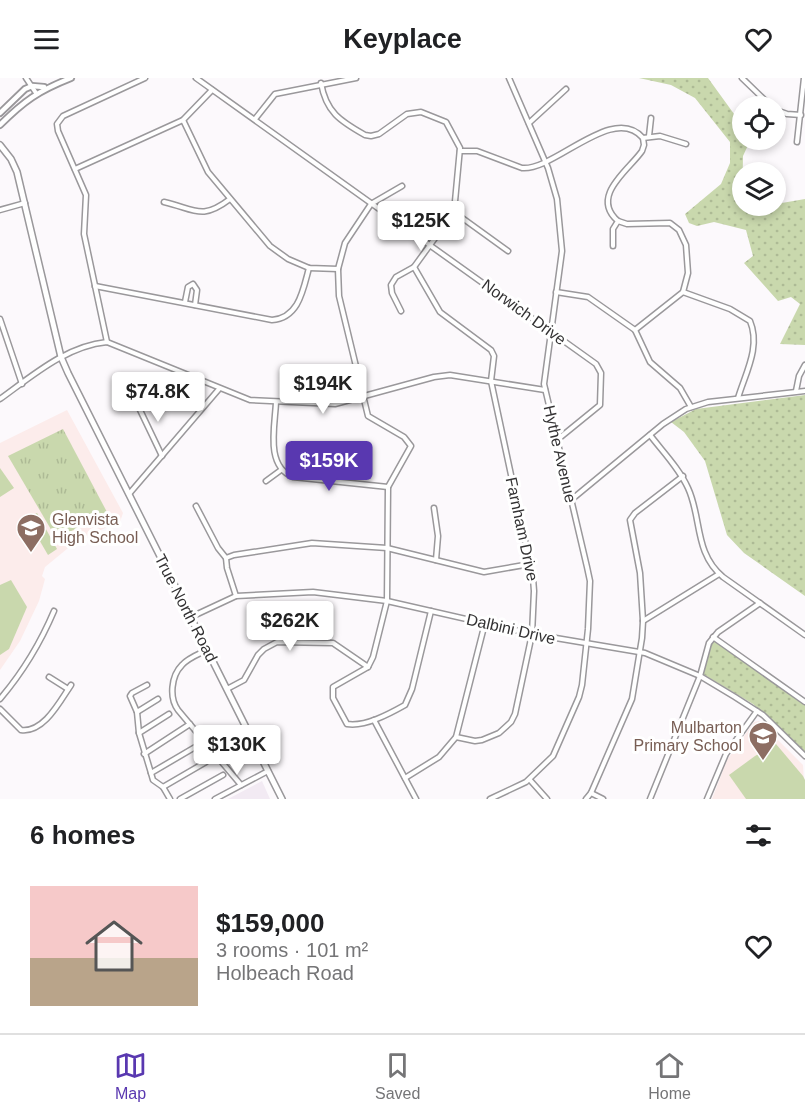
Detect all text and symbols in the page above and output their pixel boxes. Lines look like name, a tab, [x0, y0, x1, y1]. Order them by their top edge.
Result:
icon: menu	[30, 23, 63, 56]
icon: heart	[742, 23, 775, 56]
text: Keyplace	[343, 24, 462, 54]
map controls	[732, 96, 786, 216]
button: locate	[732, 96, 786, 150]
button: layers	[732, 162, 786, 216]
pin: $125K	[379, 201, 463, 252]
text: $125K	[392, 209, 450, 231]
street label: Norwich Drive	[479, 276, 569, 348]
pin: $194K	[281, 364, 365, 415]
pin: $74.8K	[109, 372, 207, 423]
text: $194K	[294, 372, 352, 394]
text: $74.8K	[126, 380, 190, 402]
street label: Hythe Avenue	[541, 404, 579, 504]
pin: $159K	[287, 441, 371, 492]
text: $159K	[300, 449, 358, 471]
street label: Farnham Drive	[503, 475, 541, 583]
place label: Glenvista High School	[52, 511, 138, 546]
school or university icon: Glenvista High School	[15, 512, 47, 554]
street label: True North Road	[152, 551, 220, 665]
pin: $262K	[248, 601, 332, 652]
text: $262K	[261, 609, 319, 631]
street label: Dalbini Drive	[465, 611, 557, 648]
place label: Mulbarton Primary School	[634, 719, 742, 754]
school or university icon: Mulbarton Primary School	[747, 720, 779, 762]
pin: $130K	[195, 725, 279, 776]
text: $130K	[208, 733, 266, 755]
icon: filters	[742, 819, 775, 852]
text: 6 homes	[30, 820, 136, 850]
text: $159,000	[216, 908, 324, 938]
icon: home	[78, 910, 150, 982]
icon: heart	[742, 930, 775, 963]
text: 3 rooms · 101 m²	[216, 939, 368, 961]
text: Holbeach Road	[216, 962, 354, 984]
tab: Map	[114, 1049, 147, 1103]
tab: Saved	[375, 1049, 420, 1103]
tab: Home	[648, 1049, 691, 1103]

